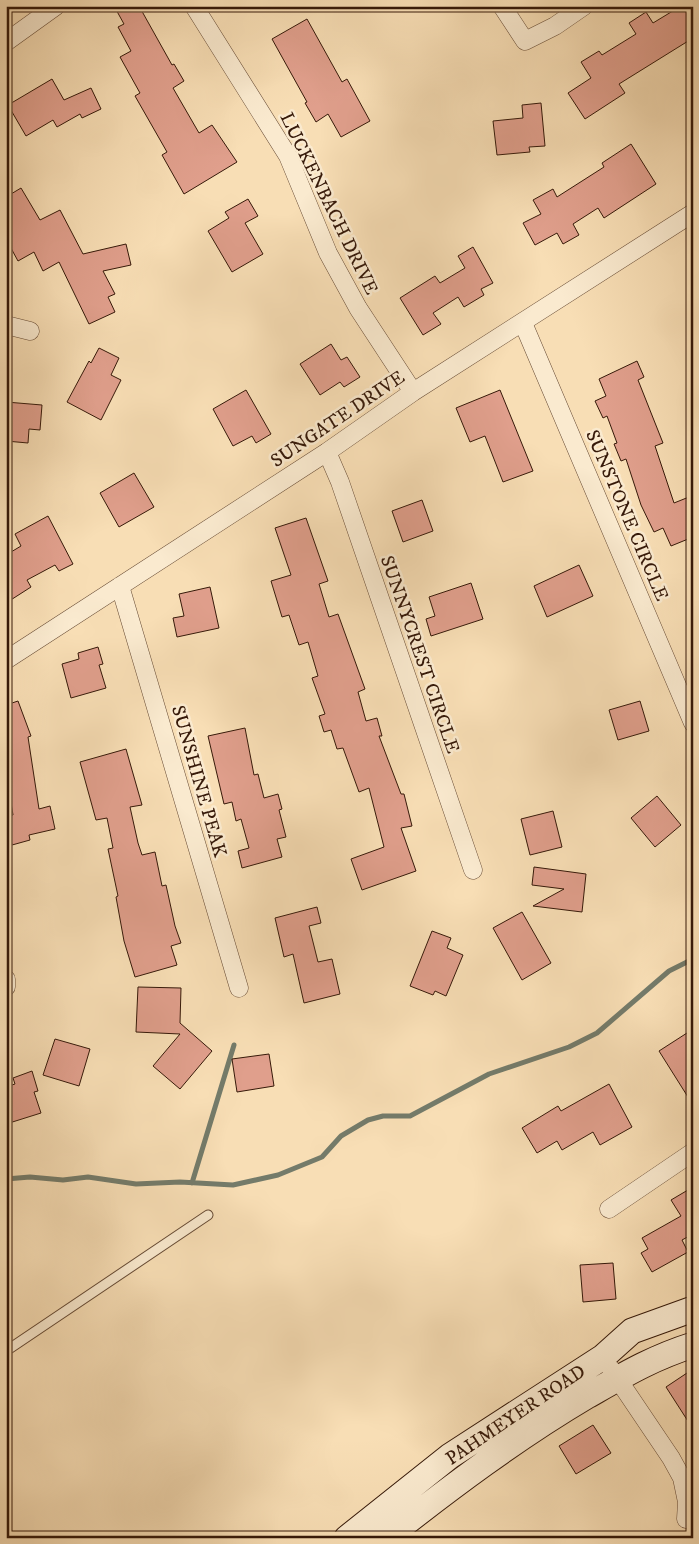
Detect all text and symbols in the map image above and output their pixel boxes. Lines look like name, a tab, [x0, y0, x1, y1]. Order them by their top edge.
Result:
street label: LUCKENBACH DRIVE	[275, 109, 383, 298]
street label: SUNGATE DRIVE	[266, 366, 409, 473]
street label: SUNSTONE CIRCLE	[580, 427, 673, 605]
street label: SUNNYCREST CIRCLE	[375, 553, 464, 756]
street label: SUNSHINE PEAK	[166, 703, 231, 861]
street label: PAHMEYER ROAD	[441, 1360, 590, 1471]

